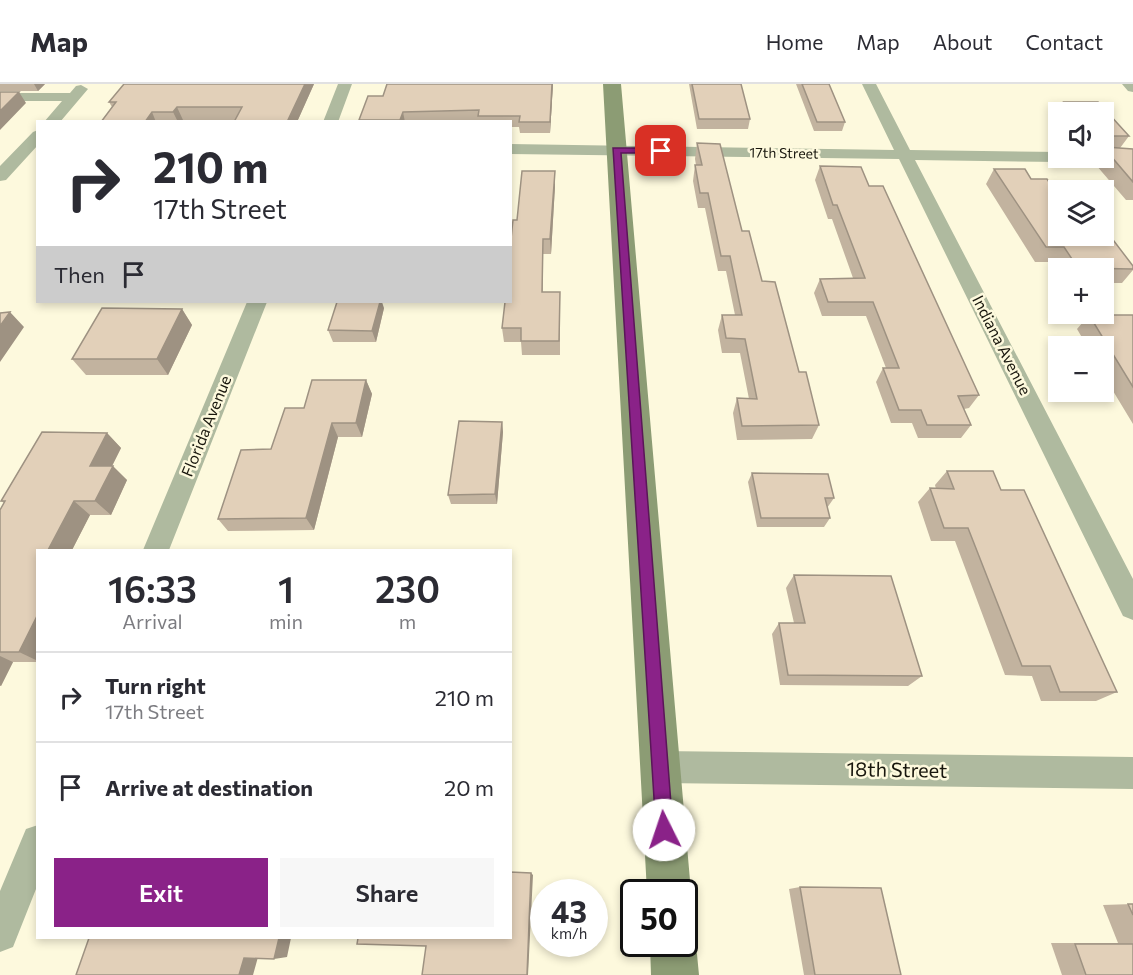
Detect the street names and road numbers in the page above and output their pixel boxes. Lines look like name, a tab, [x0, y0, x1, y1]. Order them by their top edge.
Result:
street label: 17th Street	[749, 143, 819, 162]
street label: Indiana Avenue	[969, 292, 1036, 398]
street label: Florida Avenue	[177, 373, 234, 479]
street label: 18th Street	[846, 756, 948, 782]

